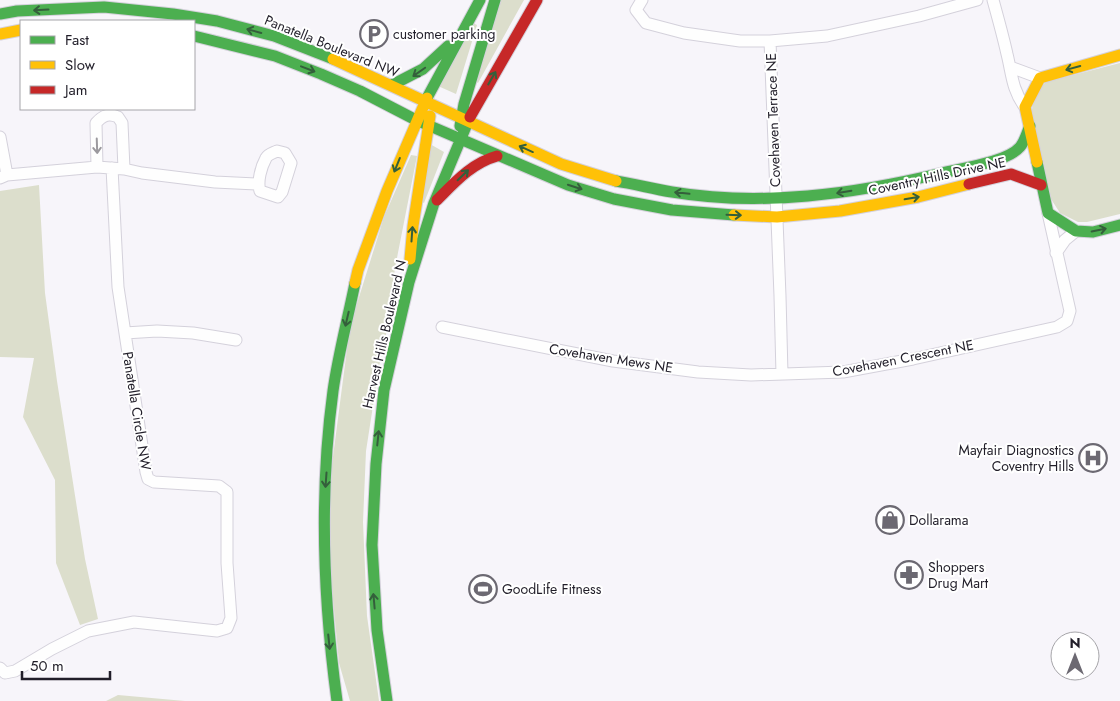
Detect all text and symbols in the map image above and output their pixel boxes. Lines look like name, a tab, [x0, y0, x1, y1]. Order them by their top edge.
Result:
one-way arrow	[33, 5, 49, 14]
street label: Panatella Boulevard NW	[262, 10, 402, 82]
parking icon: customer parking	[359, 19, 389, 49]
legend	[20, 20, 195, 110]
place label: customer parking	[393, 24, 495, 44]
one-way arrow	[246, 26, 262, 35]
text: Fast	[65, 29, 89, 51]
street label: Covehaven Terrace NE	[761, 53, 785, 187]
text: Slow	[65, 54, 96, 76]
one-way arrow	[1065, 63, 1081, 73]
one-way arrow	[299, 65, 315, 74]
one-way arrow	[412, 67, 426, 77]
one-way arrow	[488, 71, 498, 85]
text: Jam	[63, 79, 88, 101]
one-way arrow	[92, 138, 101, 154]
one-way arrow	[519, 143, 534, 153]
street label: Coventry Hills Drive NE	[866, 152, 1008, 200]
one-way arrow	[392, 157, 402, 172]
one-way arrow	[457, 169, 469, 181]
one-way arrow	[567, 183, 582, 192]
one-way arrow	[674, 188, 690, 198]
one-way arrow	[836, 188, 852, 198]
one-way arrow	[903, 193, 919, 203]
one-way arrow	[726, 211, 742, 220]
one-way arrow	[1091, 225, 1107, 234]
one-way arrow	[407, 226, 417, 242]
street label: Harvest Hills Boulevard N	[357, 258, 411, 410]
one-way arrow	[342, 311, 351, 327]
street label: Covehaven Crescent NE	[831, 335, 975, 381]
street label: Covehaven Mews NE	[548, 338, 674, 378]
street label: Panatella Circle NW	[118, 350, 156, 472]
one-way arrow	[373, 431, 383, 447]
place label: Mayfair Diagnostics Coventry Hills	[959, 440, 1074, 476]
hospital icon: Mayfair Diagnostics Coventry Hills	[1078, 443, 1108, 473]
one-way arrow	[321, 472, 330, 488]
shop icon: Dollarama	[875, 505, 905, 535]
place label: Dollarama	[909, 510, 969, 530]
place label: Shoppers Drug Mart	[928, 557, 989, 593]
pharmacy icon: Shoppers Drug Mart	[894, 560, 924, 590]
sports icon: GoodLife Fitness	[468, 574, 498, 604]
place label: GoodLife Fitness	[502, 579, 602, 599]
one-way arrow	[370, 593, 379, 609]
north arrow	[1050, 631, 1100, 681]
text: N	[1069, 633, 1081, 653]
one-way arrow	[324, 634, 334, 650]
scale bar	[22, 648, 110, 680]
text: 50 m	[30, 655, 64, 677]

